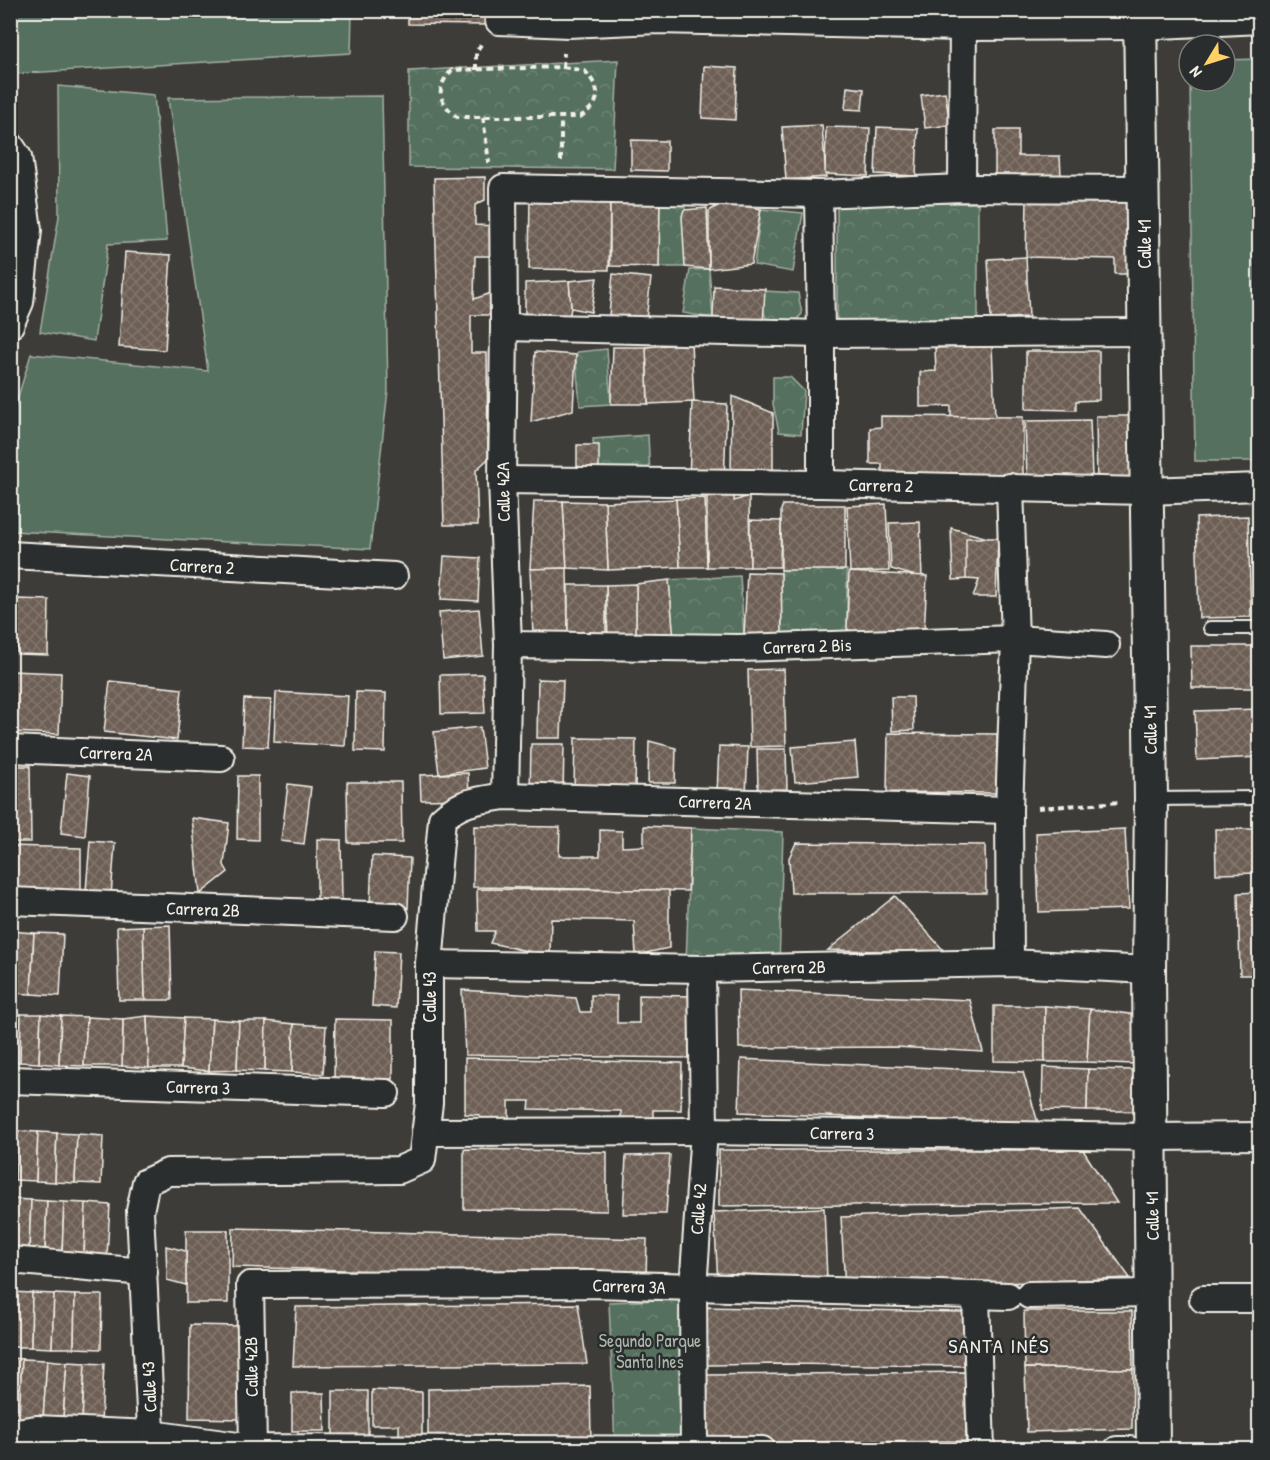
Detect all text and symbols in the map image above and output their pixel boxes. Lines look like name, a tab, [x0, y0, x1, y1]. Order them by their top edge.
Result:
north arrow	[1177, 33, 1237, 93]
text: N	[1184, 62, 1206, 82]
street label: Calle 41	[1132, 219, 1157, 269]
street label: Calle 42A	[490, 462, 516, 522]
street label: Carrera 2	[849, 472, 914, 498]
street label: Carrera 2	[169, 552, 235, 580]
street label: Carrera 2 Bis	[762, 632, 852, 660]
street label: Calle 41	[1137, 705, 1163, 755]
street label: Carrera 2A	[79, 739, 153, 767]
street label: Carrera 2A	[678, 788, 752, 816]
street label: Carrera 2B	[166, 895, 240, 923]
street label: Carrera 2B	[752, 954, 826, 980]
street label: Calle 43	[417, 972, 442, 1022]
street label: Carrera 3	[166, 1073, 230, 1101]
street label: Carrera 3	[810, 1120, 874, 1146]
street label: Calle 42	[684, 1182, 712, 1235]
street label: Calle 41	[1139, 1191, 1165, 1241]
street label: Carrera 3A	[592, 1272, 666, 1300]
park label: Segundo Parque Santa Ines	[599, 1328, 701, 1374]
district label: SANTA INÉS	[948, 1332, 1050, 1359]
street label: Calle 42B	[238, 1337, 264, 1397]
street label: Calle 43	[135, 1361, 163, 1413]

